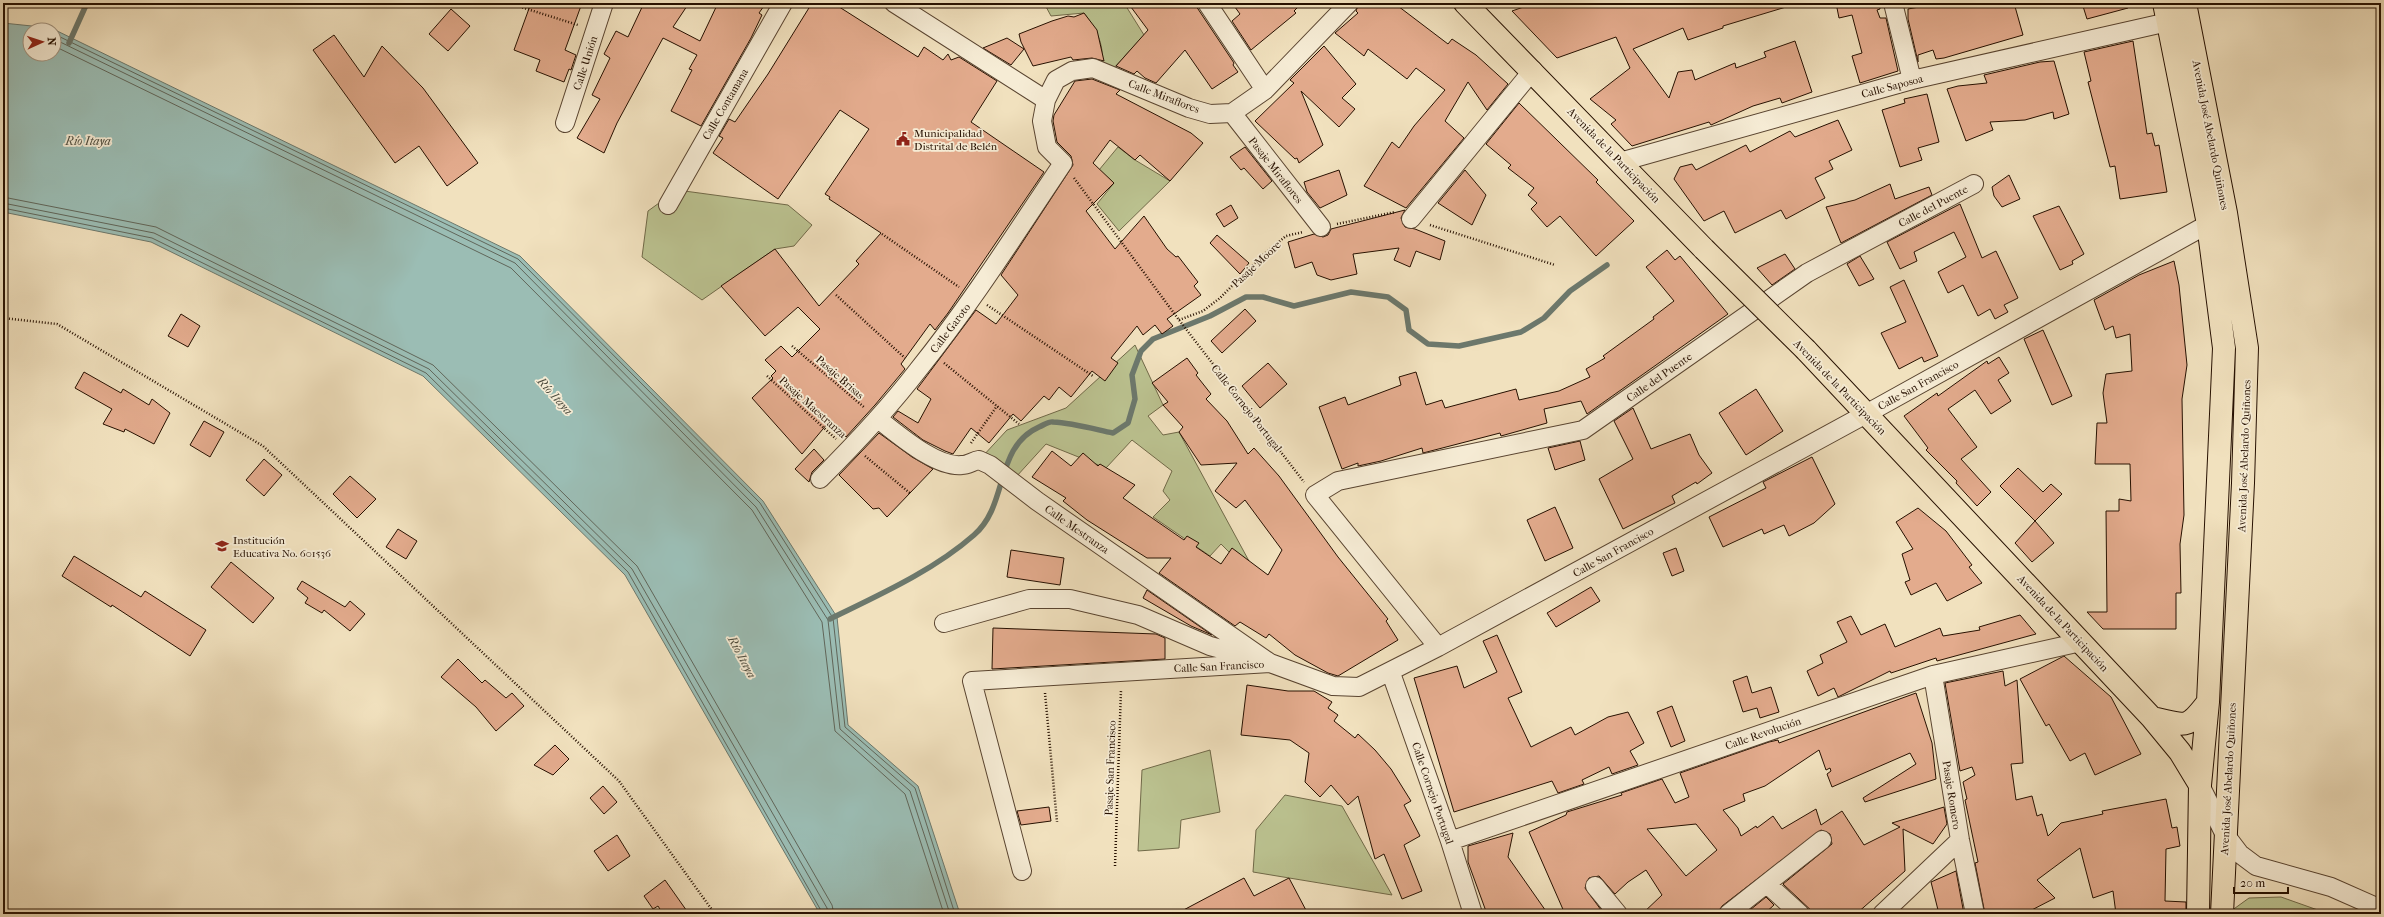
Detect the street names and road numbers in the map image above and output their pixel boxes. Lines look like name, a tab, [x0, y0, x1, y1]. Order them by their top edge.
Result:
street label: Calle Unión	[571, 34, 601, 92]
street label: Avenida José Abelardo Quiñones	[2189, 58, 2231, 211]
street label: Calle Contamana	[700, 65, 752, 142]
street label: Calle Saposoa	[1860, 72, 1925, 101]
street label: Calle Miraflores	[1126, 77, 1201, 116]
street label: Avenida de la Participación	[1564, 104, 1663, 206]
street label: Pasaje Miraflores	[1246, 135, 1305, 206]
street label: Calle del Puente	[1896, 182, 1971, 230]
street label: Pasaje Moore	[1229, 238, 1284, 290]
street label: Calle Garoto	[928, 301, 974, 356]
street label: Avenida de la Participación	[1790, 336, 1889, 438]
street label: Calle del Puente	[1624, 350, 1695, 405]
street label: Pasaje Brisas	[813, 353, 866, 402]
street label: Calle San Francisco	[1876, 358, 1961, 413]
street label: Calle Cornejo Portugal	[1208, 362, 1285, 455]
street label: Pasaje Maestranza	[776, 374, 850, 442]
street label: Avenida José Abelardo Quiñones	[2235, 380, 2254, 533]
street label: Calle Mestranza	[1042, 502, 1112, 557]
street label: Calle San Francisco	[1571, 525, 1656, 580]
street label: Avenida de la Participación	[2014, 572, 2111, 675]
street label: Calle San Francisco	[1174, 658, 1265, 675]
street label: Avenida José Abelardo Quiñones	[2218, 703, 2239, 857]
street label: Calle Revolución	[1724, 714, 1803, 753]
street label: Pasaje San Francisco	[1102, 720, 1119, 816]
street label: Calle Cornejo Portugal	[1409, 740, 1456, 846]
street label: Pasaje Romero	[1940, 760, 1963, 831]

